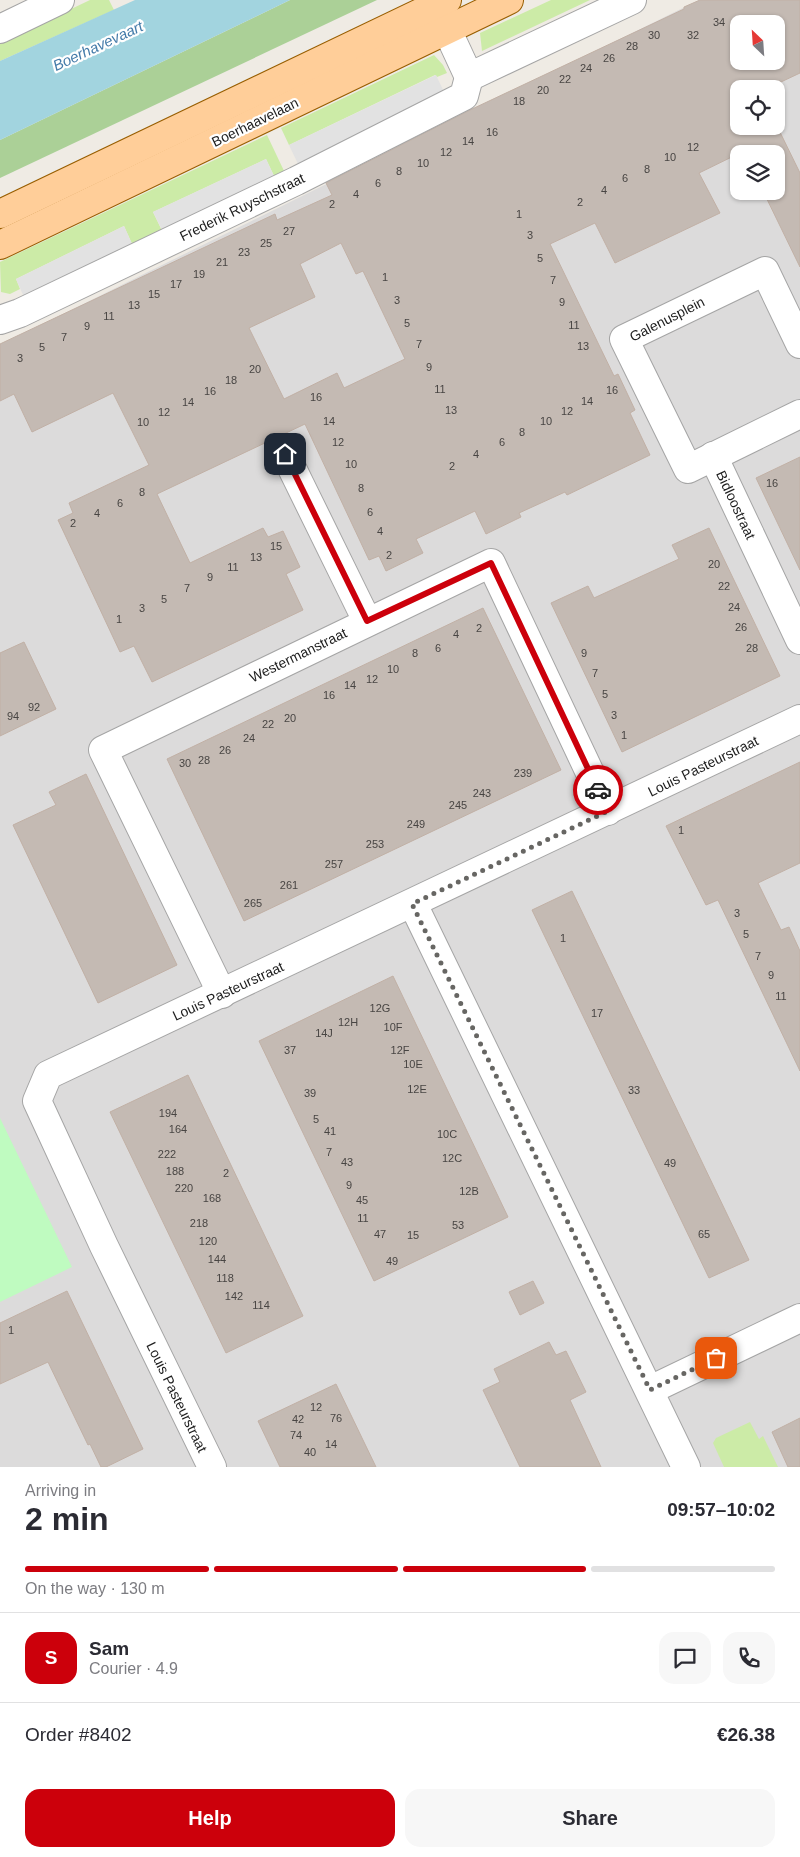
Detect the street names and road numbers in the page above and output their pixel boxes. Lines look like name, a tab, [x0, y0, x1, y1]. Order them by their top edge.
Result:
street label: Boerhaavelaan	[209, 94, 301, 150]
street label: Frederik Ruyschstraat	[177, 170, 307, 244]
street label: Galenusplein	[627, 293, 707, 345]
street label: Bidloostraat	[713, 468, 759, 542]
street label: Westermanstraat	[247, 624, 349, 685]
street label: Louis Pasteurstraat	[645, 732, 761, 800]
street label: Louis Pasteurstraat	[170, 958, 286, 1024]
street label: Louis Pasteurstraat	[143, 1339, 211, 1455]

